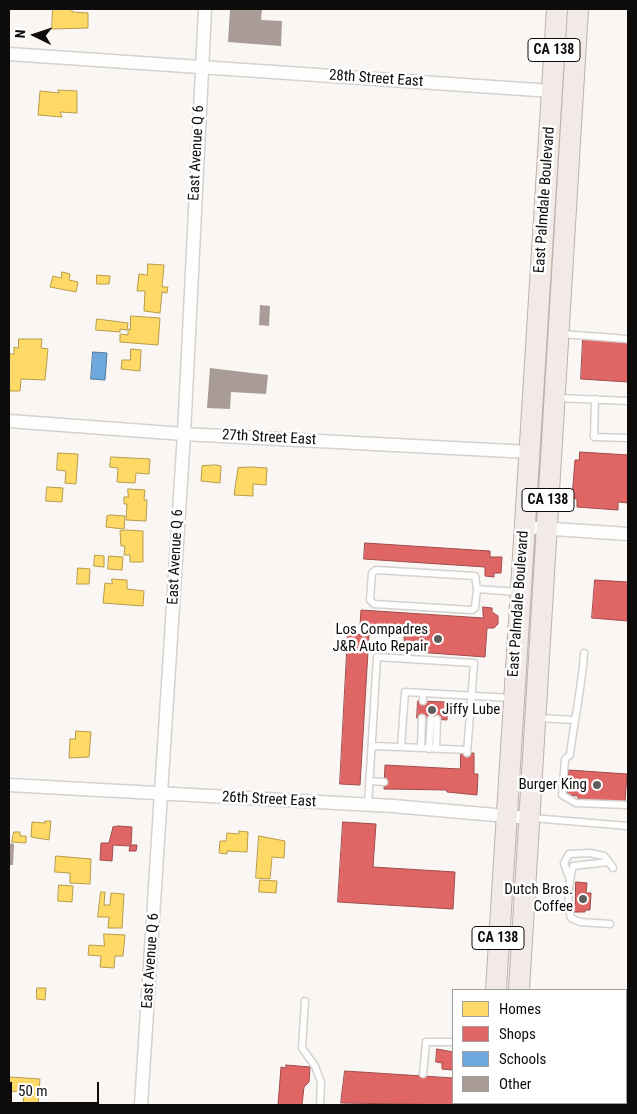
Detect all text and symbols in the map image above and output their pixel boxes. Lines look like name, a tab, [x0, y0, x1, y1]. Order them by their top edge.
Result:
north arrow	[10, 10, 60, 60]
text: N	[12, 29, 28, 39]
road number: CA 138	[528, 38, 580, 62]
street label: 28th Street East	[328, 67, 424, 91]
street label: East Avenue Q 6	[186, 105, 208, 201]
street label: East Palmdale Boulevard	[531, 126, 559, 274]
street label: 27th Street East	[221, 427, 317, 449]
road number: CA 138	[522, 488, 574, 512]
street label: East Avenue Q 6	[165, 509, 187, 605]
street label: East Palmdale Boulevard	[505, 530, 533, 678]
place label: Los Compadres J&R Auto Repair	[333, 621, 428, 656]
marker: Los Compadres J&R Auto Repair	[432, 633, 444, 645]
place label: Jiffy Lube	[442, 701, 500, 719]
marker: Jiffy Lube	[426, 704, 438, 716]
place label: Burger King	[518, 776, 587, 794]
marker: Burger King	[591, 779, 603, 791]
street label: 26th Street East	[221, 789, 317, 811]
place label: Dutch Bros. Coffee	[504, 881, 573, 916]
marker: Dutch Bros. Coffee	[577, 893, 589, 905]
street label: East Avenue Q 6	[139, 913, 163, 1009]
road number: CA 138	[472, 926, 524, 950]
legend	[452, 989, 627, 1104]
text: Homes	[499, 1000, 541, 1018]
text: Shops	[499, 1025, 536, 1043]
text: Schools	[499, 1050, 546, 1068]
scale bar	[12, 1072, 101, 1104]
text: Other	[499, 1075, 531, 1093]
text: 50 m	[18, 1082, 48, 1100]

